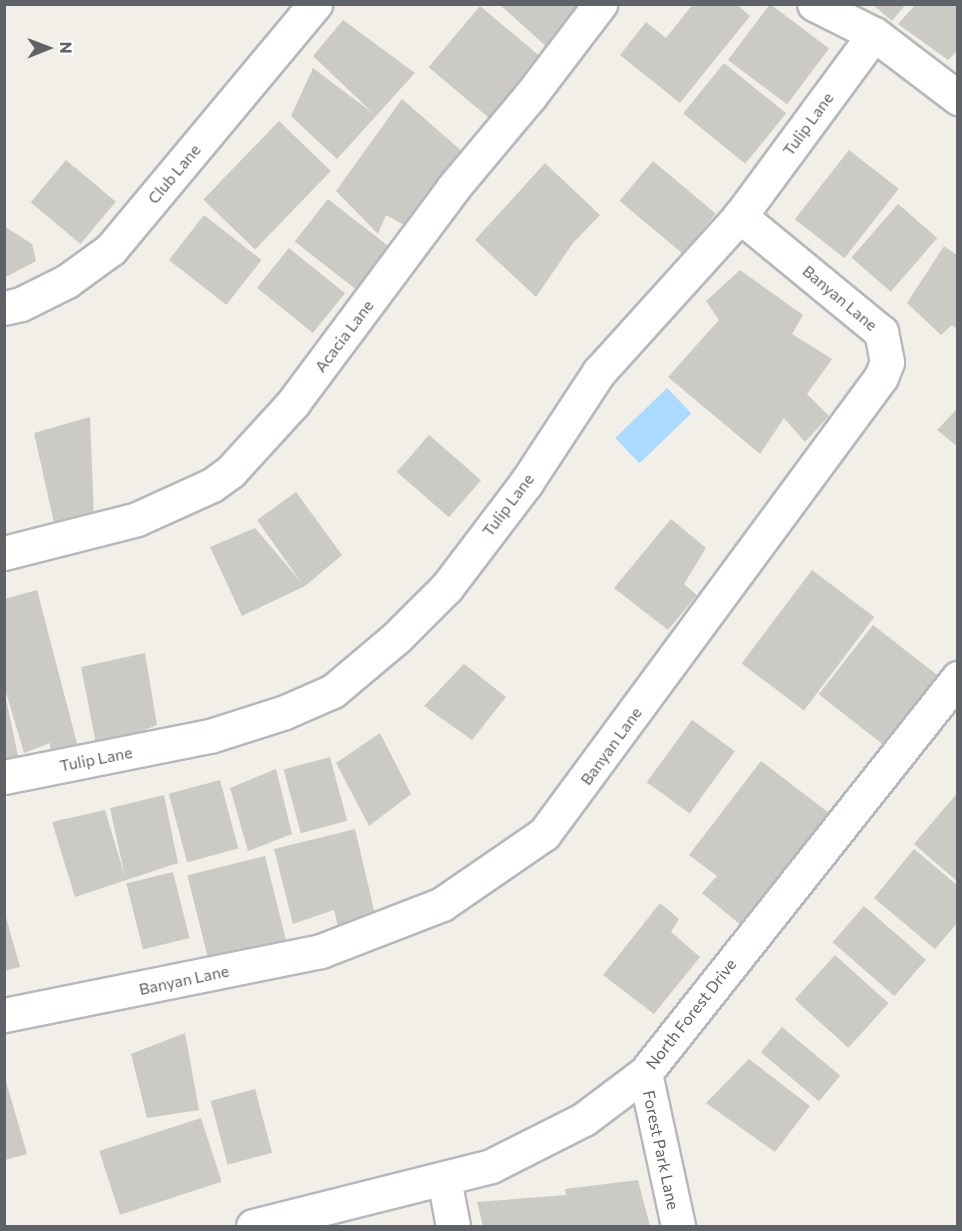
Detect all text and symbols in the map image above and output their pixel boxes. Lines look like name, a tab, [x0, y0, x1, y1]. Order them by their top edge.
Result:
north arrow	[18, 18, 78, 78]
text: N	[57, 42, 76, 54]
street label: Tulip Lane	[779, 89, 837, 159]
street label: Club Lane	[144, 140, 204, 208]
street label: Banyan Lane	[799, 261, 881, 335]
street label: Acacia Lane	[311, 296, 377, 376]
street label: Tulip Lane	[478, 470, 538, 540]
street label: Banyan Lane	[576, 703, 646, 789]
street label: Tulip Lane	[58, 743, 134, 775]
street label: North Forest Drive	[642, 955, 740, 1073]
street label: Banyan Lane	[137, 961, 231, 999]
street label: Forest Park Lane	[639, 1089, 683, 1211]

